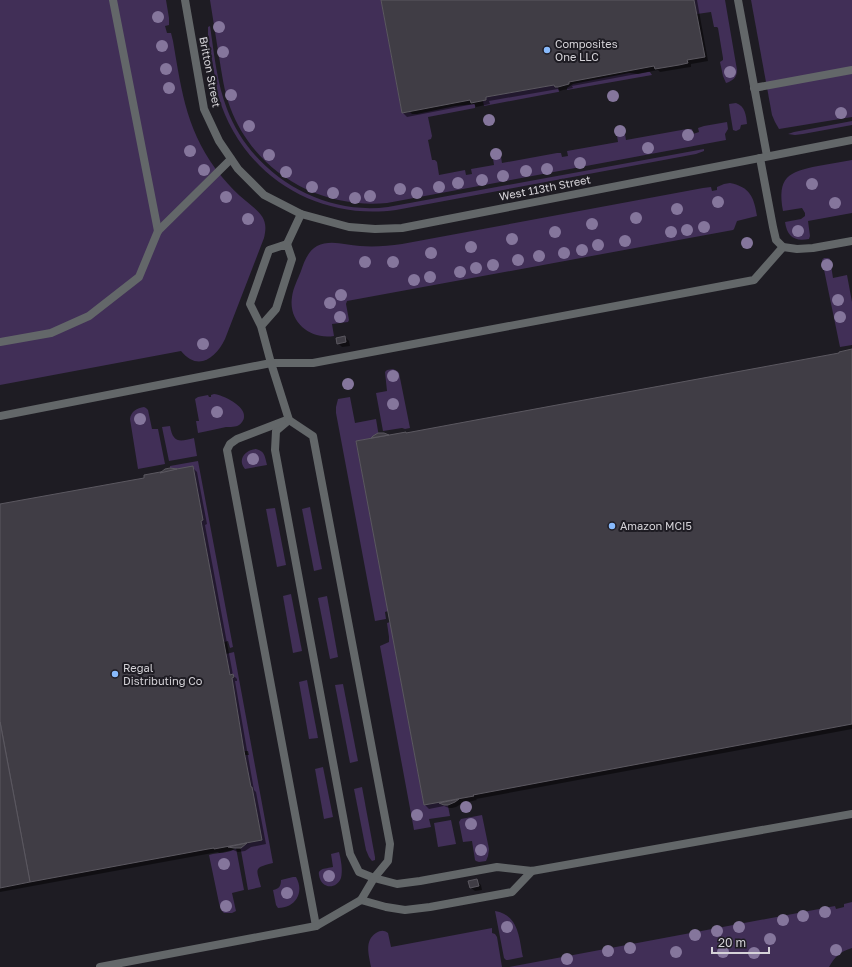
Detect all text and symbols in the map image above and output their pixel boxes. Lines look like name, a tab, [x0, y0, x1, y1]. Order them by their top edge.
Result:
street label: Britton Street	[197, 35, 224, 108]
place label: Composites One LLC	[555, 37, 618, 63]
marker: Composites One LLC	[542, 45, 552, 55]
street label: West 113th Street	[498, 172, 592, 203]
place label: Amazon MCI5	[620, 519, 692, 532]
marker: Amazon MCI5	[607, 521, 617, 531]
place label: Regal Distributing Co	[123, 661, 203, 687]
marker: Regal Distributing Co	[110, 669, 120, 679]
scale bar	[712, 929, 769, 955]
text: 20 m	[718, 935, 746, 950]

